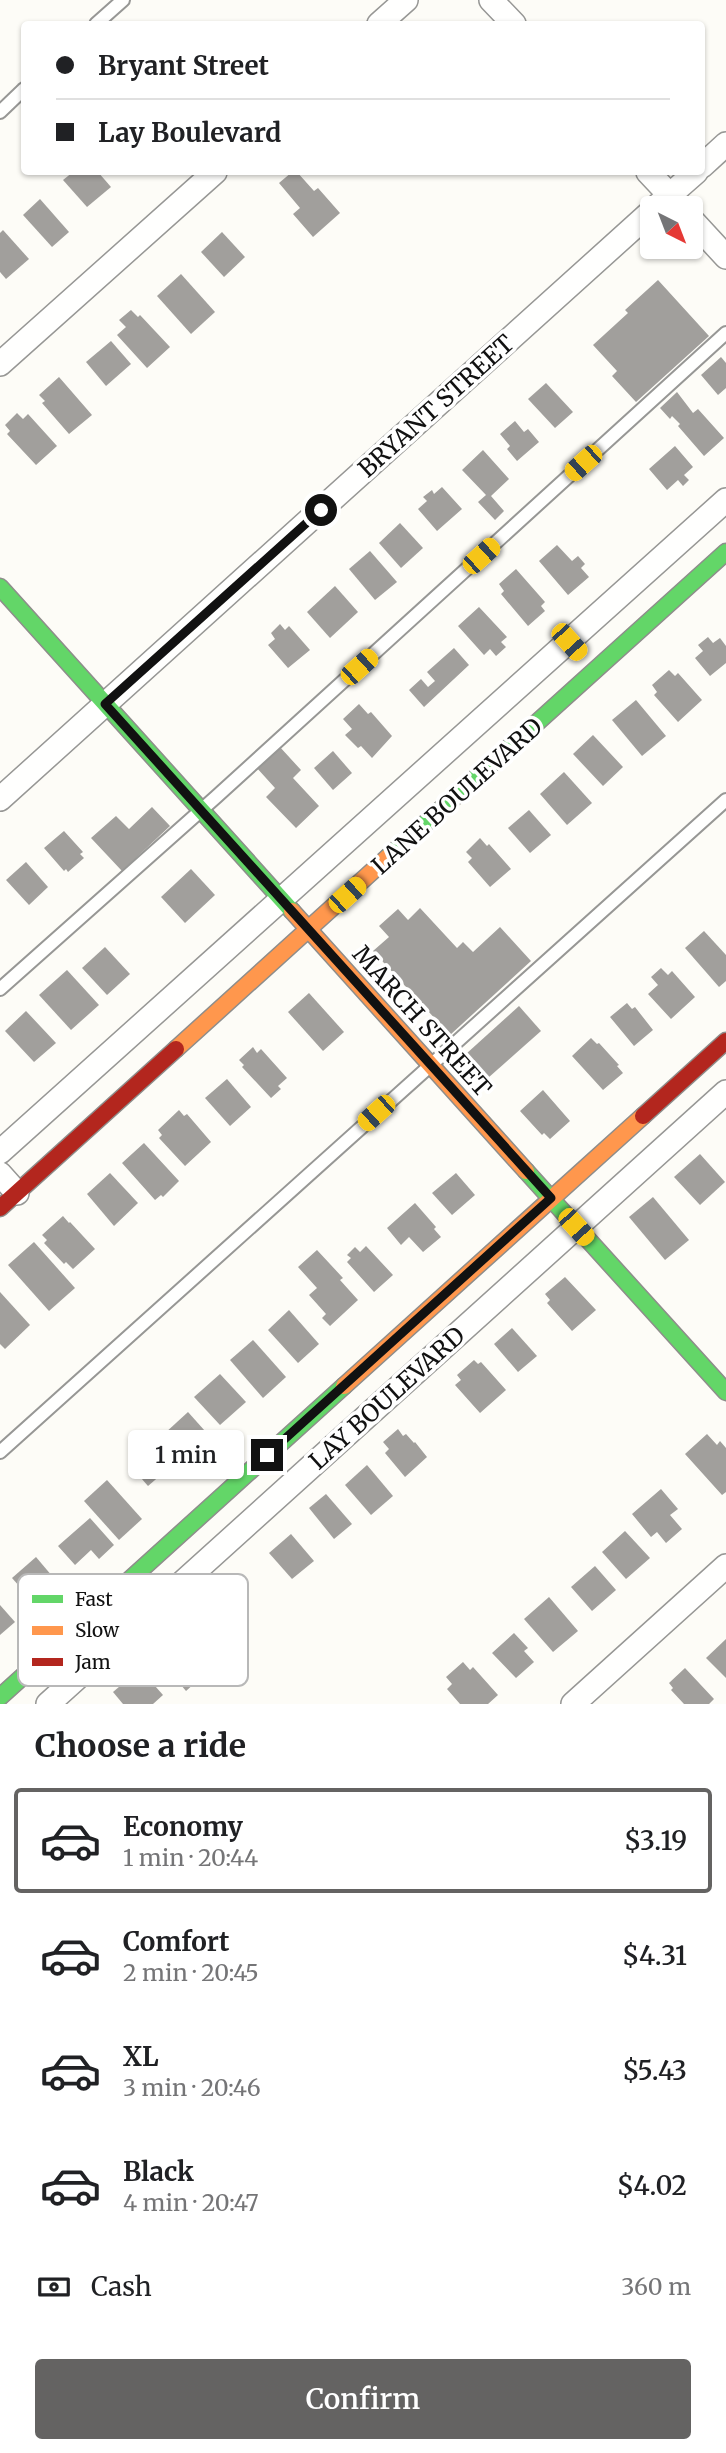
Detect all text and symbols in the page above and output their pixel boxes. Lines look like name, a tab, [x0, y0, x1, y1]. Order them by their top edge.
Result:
text: Bryant Street	[98, 49, 269, 82]
text: Lay Boulevard	[98, 116, 281, 149]
north arrow	[640, 196, 704, 259]
map controls	[640, 196, 703, 259]
street label: BRYANT STREET	[352, 328, 521, 484]
car	[561, 441, 606, 485]
route start	[305, 494, 337, 526]
car	[459, 534, 504, 578]
car	[548, 619, 591, 665]
car	[337, 645, 382, 689]
street label: LANE BOULEVARD	[365, 711, 549, 881]
car	[325, 873, 370, 917]
street label: MARCH STREET	[346, 939, 498, 1103]
car	[354, 1091, 399, 1135]
car	[555, 1204, 598, 1250]
street label: LAY BOULEVARD	[303, 1320, 471, 1476]
callout: 1 min	[127, 1430, 243, 1480]
route end	[251, 1439, 283, 1471]
text: 1 min	[155, 1440, 217, 1469]
legend	[18, 1574, 248, 1686]
text: Fast	[75, 1587, 113, 1611]
text: Slow	[75, 1618, 120, 1642]
text: Jam	[74, 1650, 111, 1674]
text: Choose a ride	[35, 1726, 246, 1766]
icon: car	[39, 1809, 102, 1872]
text: Economy	[123, 1810, 243, 1843]
text: $3.19	[624, 1824, 687, 1857]
text: 1 min · 20:44	[123, 1843, 258, 1872]
icon: car	[39, 1924, 102, 1987]
text: Comfort	[123, 1925, 229, 1958]
text: $4.31	[622, 1939, 687, 1972]
text: 2 min · 20:45	[123, 1958, 259, 1987]
icon: car	[39, 2039, 102, 2102]
text: XL	[123, 2040, 159, 2073]
text: $5.43	[622, 2054, 687, 2087]
text: 3 min · 20:46	[123, 2073, 261, 2102]
icon: car	[39, 2154, 102, 2217]
text: Black	[123, 2155, 194, 2188]
text: $4.02	[617, 2169, 687, 2202]
text: 4 min · 20:47	[123, 2188, 259, 2217]
icon: cash	[35, 2268, 73, 2306]
text: Cash	[91, 2270, 152, 2303]
text: 360 m	[621, 2272, 691, 2301]
button: Confirm	[35, 2359, 691, 2439]

